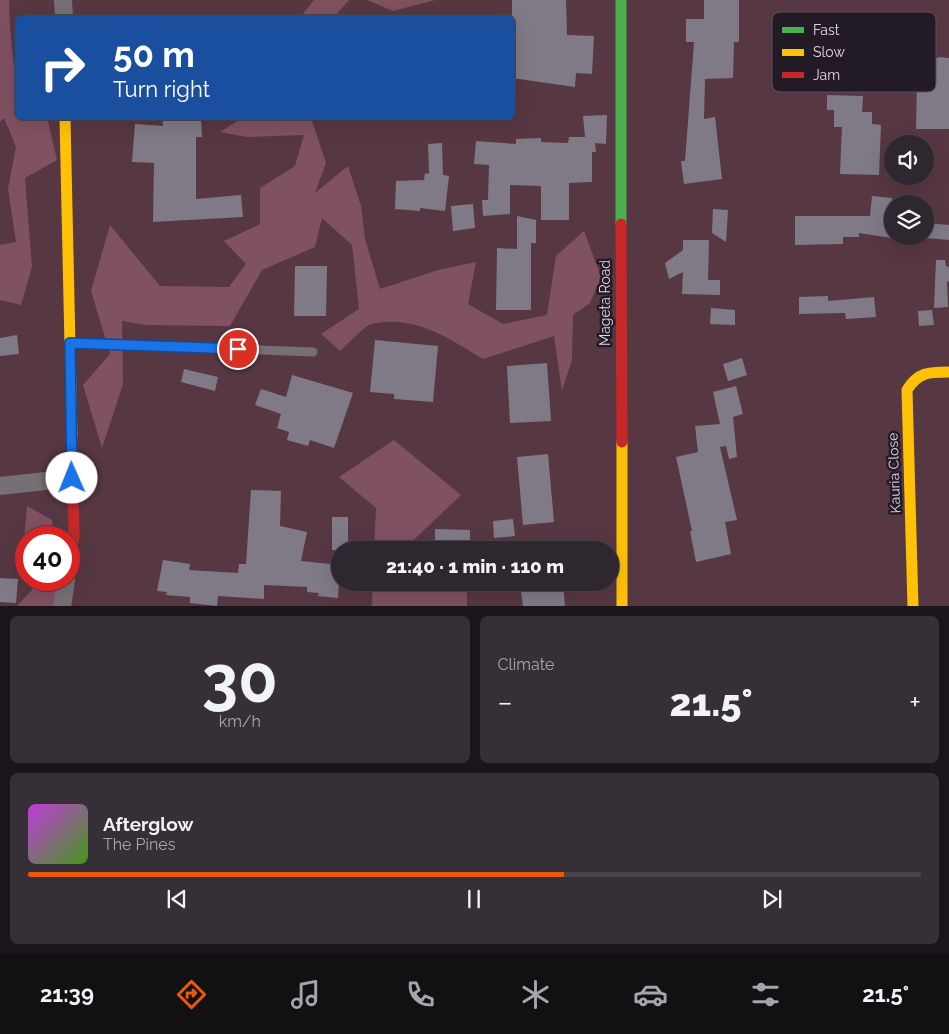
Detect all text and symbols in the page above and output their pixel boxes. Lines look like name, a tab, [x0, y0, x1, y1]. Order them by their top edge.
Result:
legend	[772, 12, 936, 92]
text: Fast	[813, 22, 840, 38]
text: 50 m	[113, 34, 195, 75]
icon: right	[30, 35, 95, 100]
text: Slow	[813, 44, 845, 60]
text: Jam	[813, 67, 840, 83]
text: Turn right	[113, 76, 210, 102]
map controls	[884, 135, 934, 245]
button: sound	[884, 135, 934, 185]
button: layers	[884, 195, 934, 245]
street label: Mageta Road	[597, 260, 613, 346]
pin	[217, 328, 259, 370]
icon: arrive	[224, 335, 252, 363]
street label: Kauria Close	[885, 432, 903, 514]
position arrow	[45, 451, 97, 503]
speed limit sign: 40	[15, 526, 80, 591]
text: 21:40 · 1 min · 110 m	[386, 555, 564, 577]
text: 30	[202, 641, 278, 717]
text: Climate	[498, 655, 554, 674]
text: 21.5°	[669, 680, 753, 725]
text: −	[498, 686, 513, 719]
text: +	[909, 686, 921, 719]
text: km/h	[219, 712, 261, 731]
text: Afterglow	[103, 813, 193, 835]
text: The Pines	[103, 835, 175, 854]
icon: previous	[163, 885, 191, 913]
icon: pause	[460, 885, 488, 913]
icon: next	[758, 885, 786, 913]
icon: directions	[174, 977, 209, 1012]
icon: music	[288, 977, 323, 1012]
icon: phone	[403, 977, 438, 1012]
icon: climate	[518, 977, 553, 1012]
icon: car	[633, 977, 668, 1012]
icon: filters	[748, 977, 783, 1012]
text: 21:39	[40, 981, 94, 1007]
text: 21.5°	[862, 981, 909, 1007]

